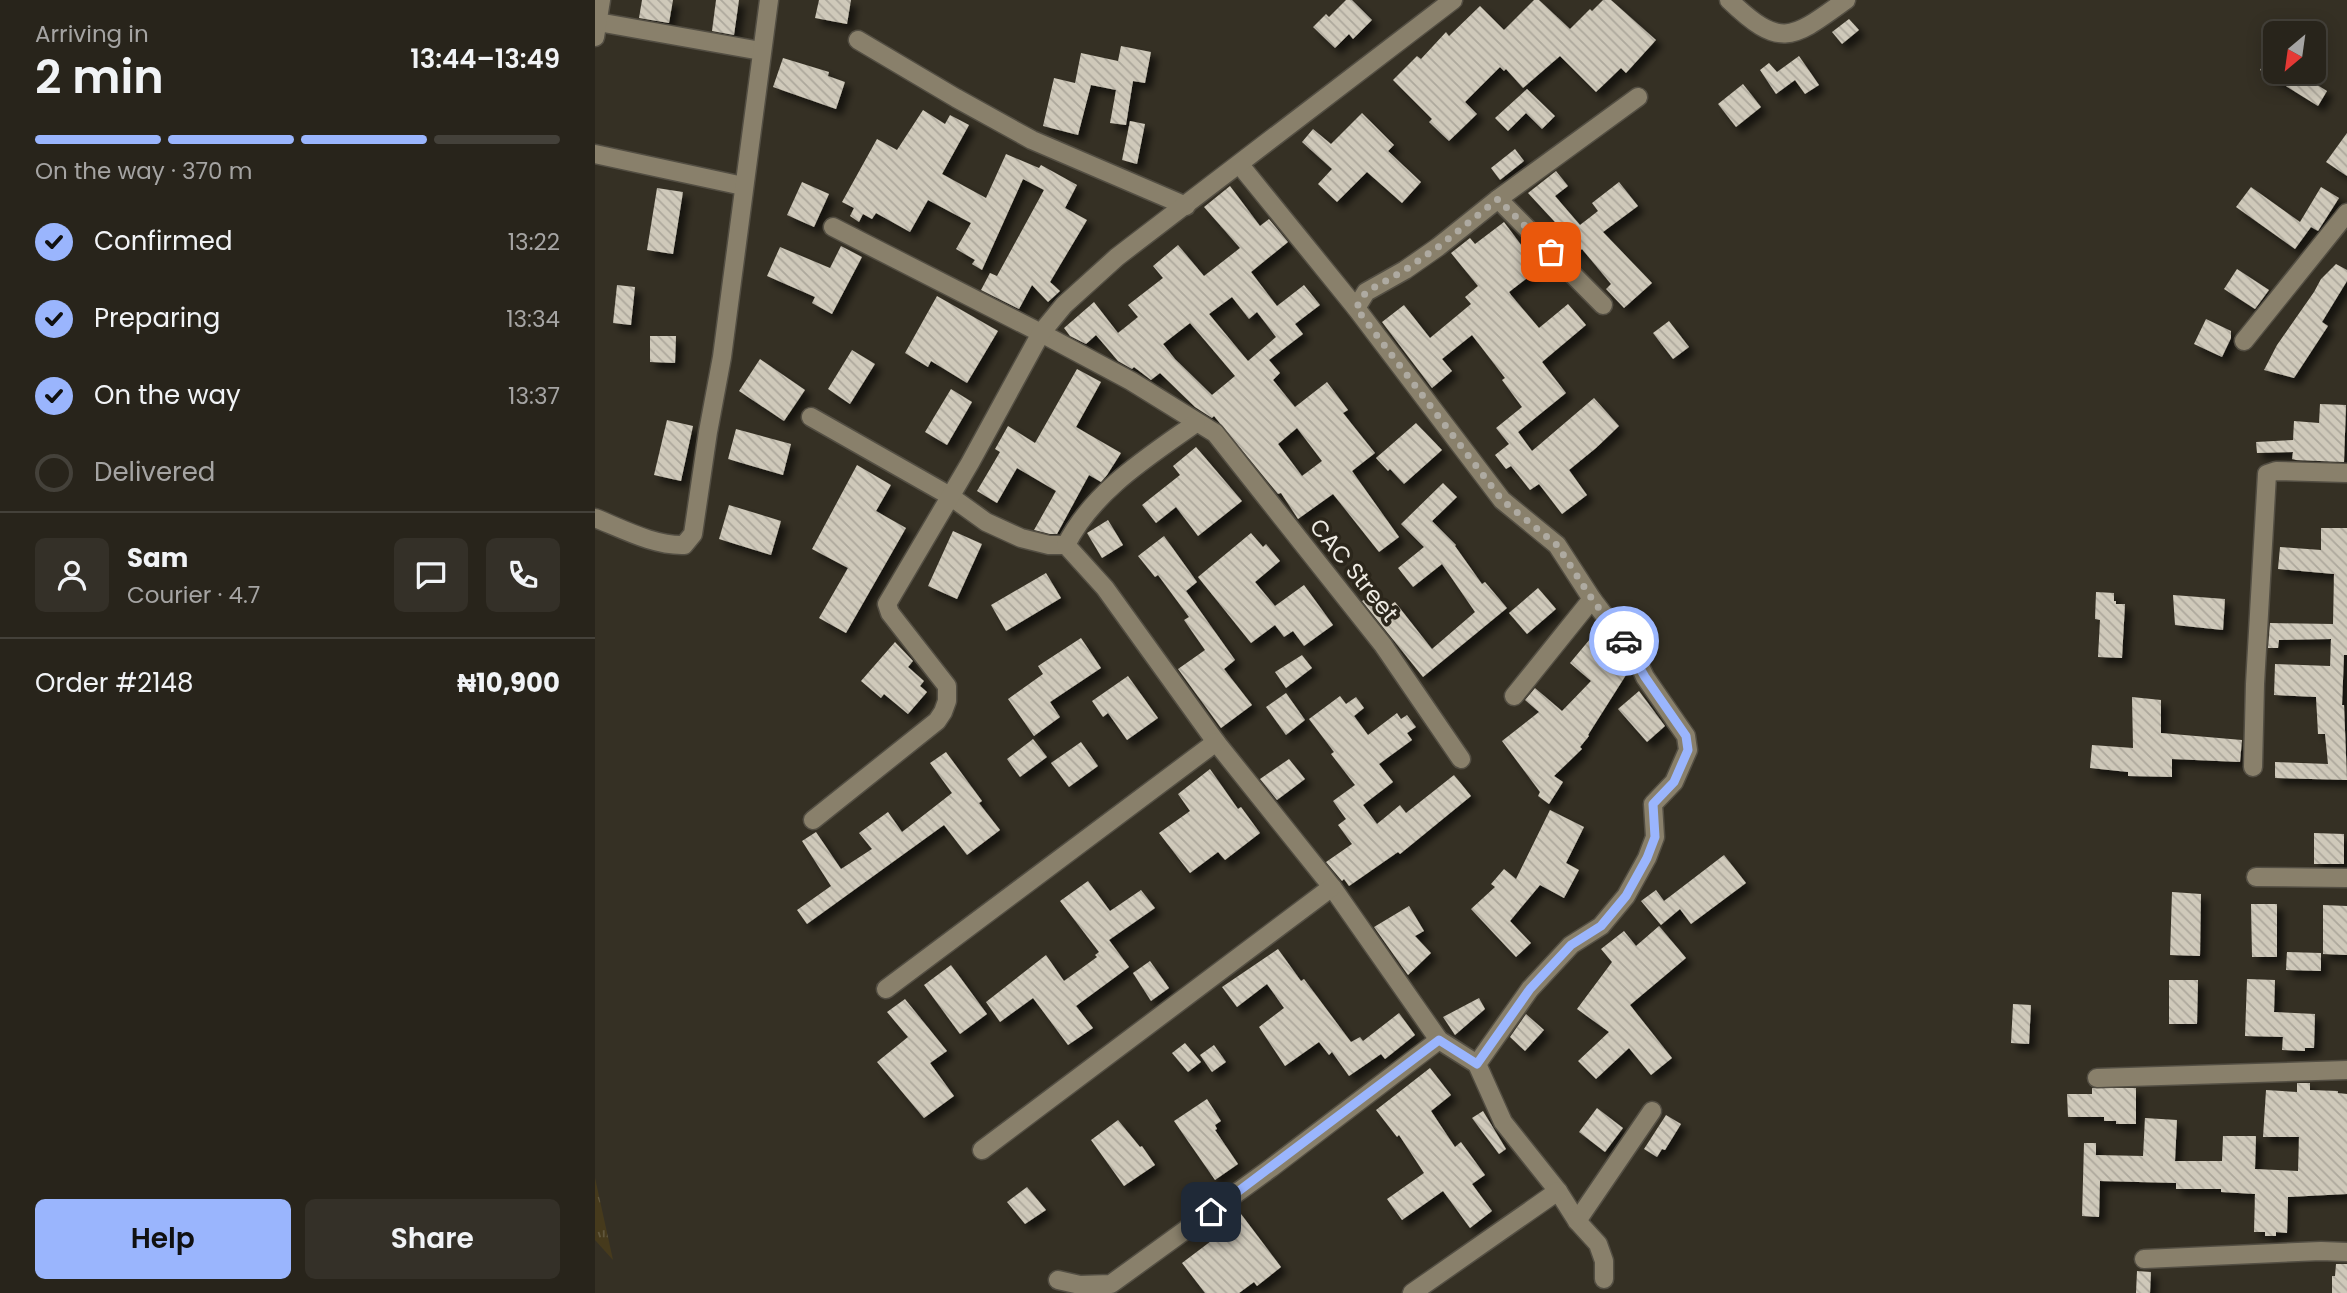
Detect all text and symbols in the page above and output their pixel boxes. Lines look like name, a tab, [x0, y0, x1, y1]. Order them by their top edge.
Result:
text: Arriving in	[35, 18, 149, 50]
north arrow	[2263, 21, 2326, 84]
map controls	[2263, 21, 2326, 84]
text: 13:44–13:49	[410, 41, 560, 77]
text: 2 min	[35, 45, 164, 109]
text: On the way · 370 m	[35, 155, 252, 187]
pin	[1521, 222, 1581, 282]
icon: check	[35, 223, 73, 261]
text: Confirmed	[94, 223, 232, 259]
text: 13:22	[508, 226, 560, 258]
icon: bag	[1532, 233, 1570, 271]
icon: check	[35, 300, 73, 338]
text: Preparing	[94, 300, 220, 336]
text: 13:34	[506, 303, 560, 335]
icon: check	[35, 377, 73, 415]
text: On the way	[94, 377, 241, 413]
text: 13:37	[508, 380, 560, 412]
text: Delivered	[94, 454, 215, 490]
street label: CAC Street	[1302, 512, 1406, 628]
button: person	[35, 538, 109, 612]
button: chat	[394, 538, 468, 612]
button: phone	[486, 538, 560, 612]
text: Sam	[127, 540, 188, 576]
text: Courier · 4.7	[127, 579, 260, 611]
courier	[1589, 606, 1659, 676]
icon: car	[1605, 622, 1643, 660]
text: Order #2148	[35, 665, 193, 701]
text: ₦10,900	[457, 665, 560, 701]
pin	[1181, 1182, 1241, 1242]
icon: home	[1192, 1193, 1230, 1231]
button: Help	[35, 1199, 291, 1279]
button: Share	[305, 1199, 560, 1279]

